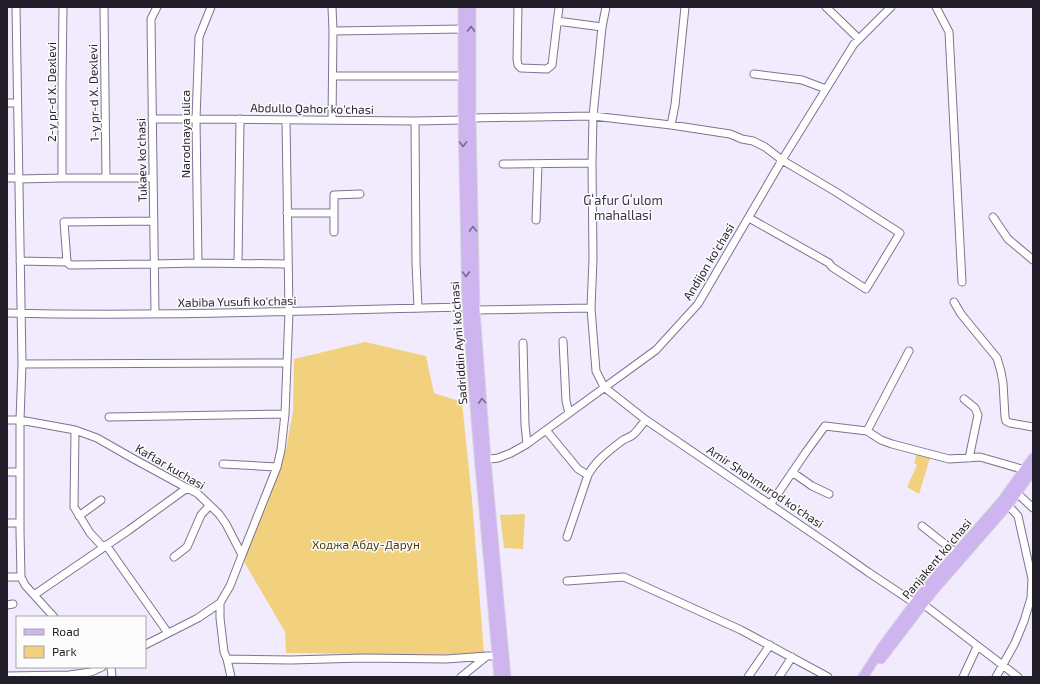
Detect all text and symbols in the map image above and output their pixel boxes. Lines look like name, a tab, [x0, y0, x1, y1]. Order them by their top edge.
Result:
one-way arrow	[467, 26, 475, 32]
street label: 2-y pr-d X. Dexlevi	[44, 42, 58, 142]
street label: 1-y pr-d X. Dexlevi	[85, 44, 101, 142]
street label: Narodnaya ulica	[178, 90, 192, 178]
street label: Abdullo Qahor ko'chasi	[250, 100, 374, 117]
street label: Tukaev ko'chasi	[133, 118, 149, 202]
one-way arrow	[459, 141, 467, 147]
district label: Gʻafur Gʻulom mahallasi	[583, 192, 663, 223]
street label: Andijon ko'chasi	[680, 221, 737, 303]
one-way arrow	[469, 226, 477, 232]
one-way arrow	[462, 271, 470, 277]
street label: Sadriddin Ayni ko'chasi	[447, 281, 469, 405]
street label: Xabiba Yusufi ko'chasi	[178, 293, 296, 309]
one-way arrow	[477, 398, 486, 404]
street label: Kaftar kuchasi	[133, 441, 208, 492]
street label: Amir Shohmurod ko'chasi	[705, 442, 826, 530]
street label: Panjakent ko'chasi	[899, 516, 975, 602]
park label: Ходжа Абду-Дарун	[312, 537, 420, 552]
legend	[16, 616, 146, 668]
text: Road	[52, 624, 80, 638]
text: Park	[52, 644, 77, 658]

